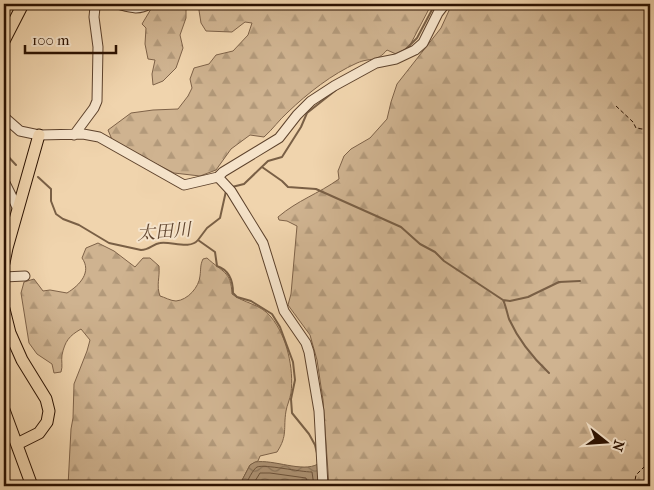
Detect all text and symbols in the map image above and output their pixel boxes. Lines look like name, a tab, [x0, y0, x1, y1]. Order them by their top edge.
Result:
scale bar	[25, 22, 116, 54]
text: 100 m	[32, 31, 70, 49]
water label: 太田川	[136, 219, 194, 245]
north arrow	[582, 418, 632, 468]
text: N	[608, 438, 628, 454]

